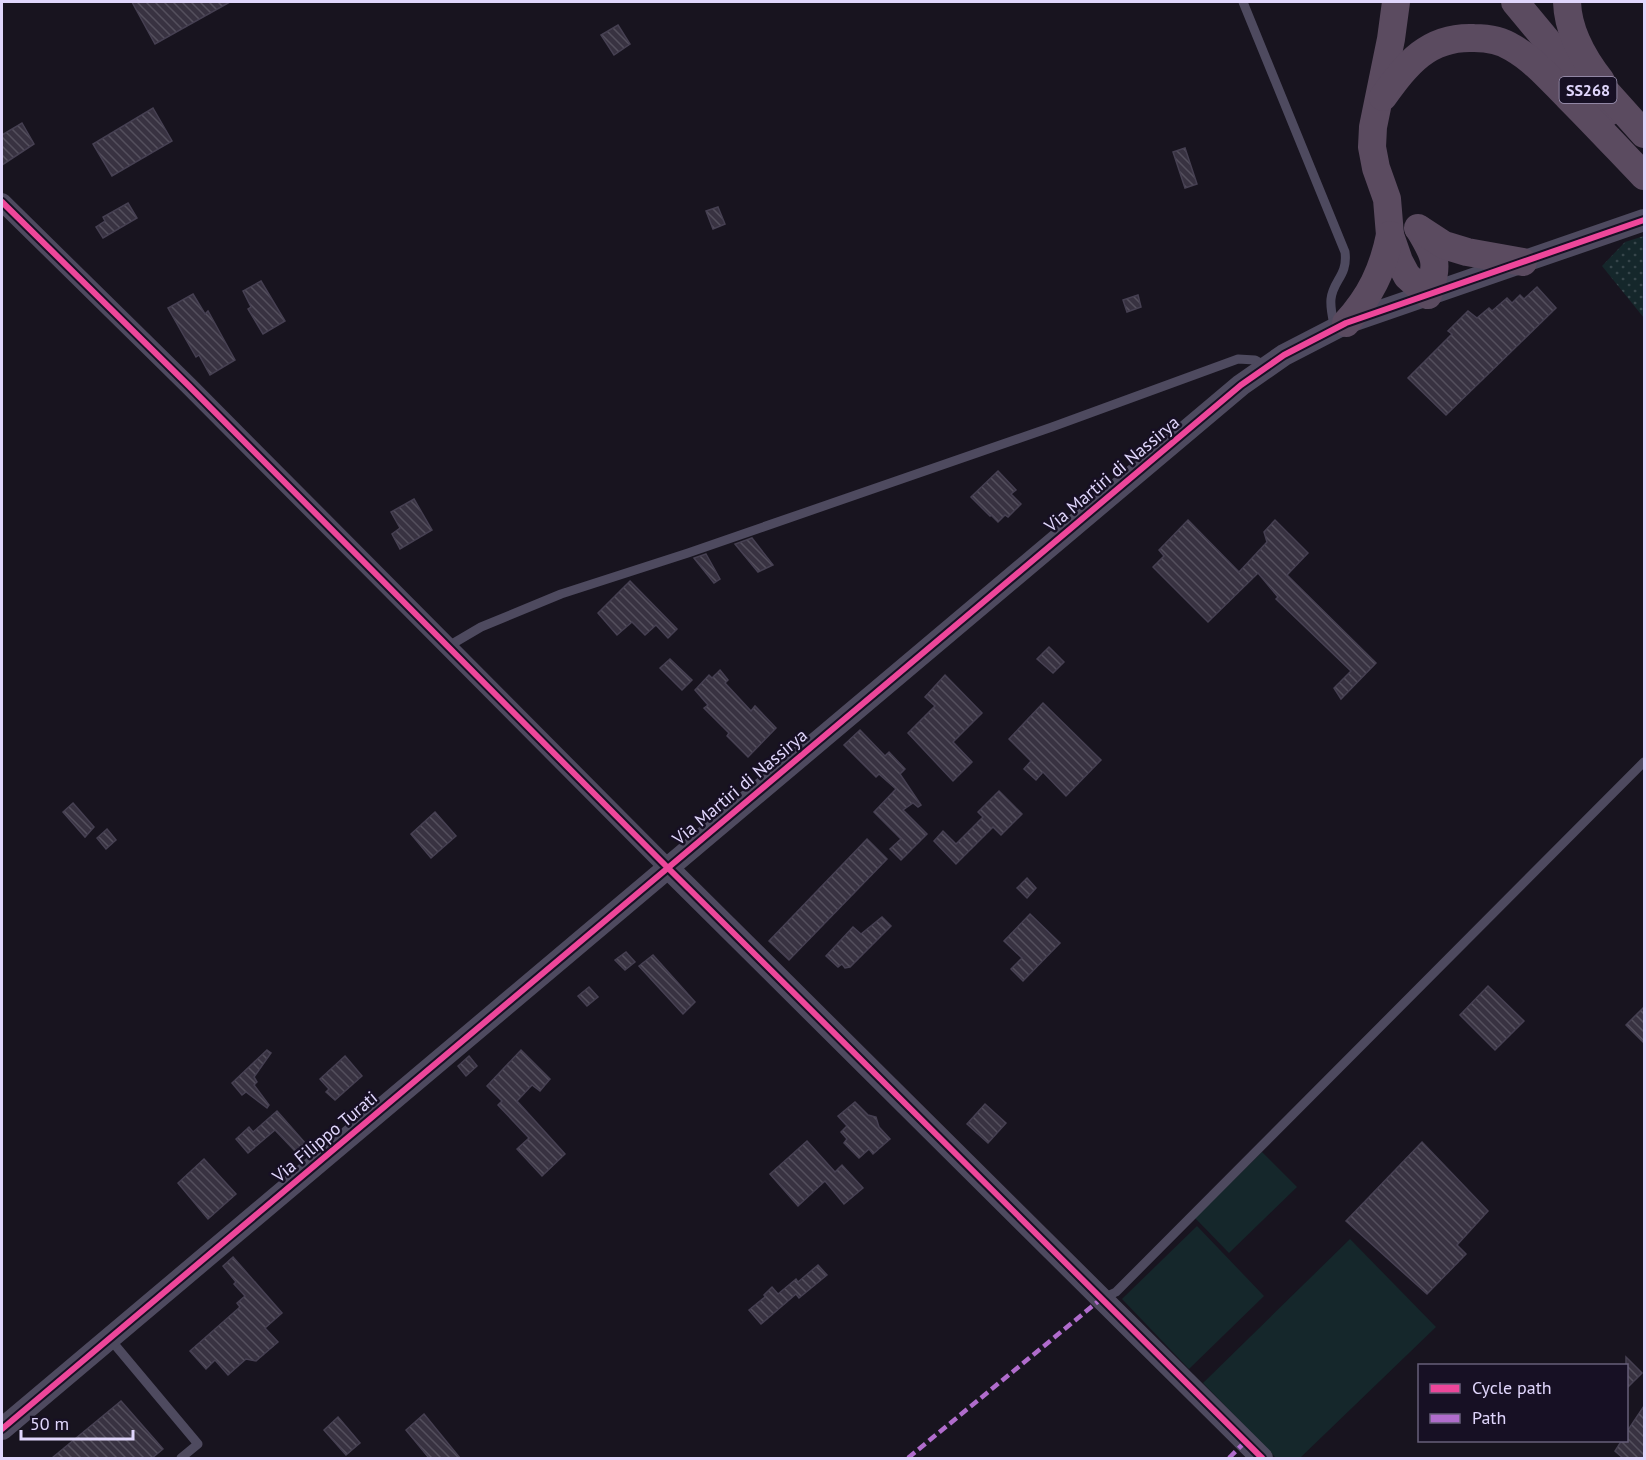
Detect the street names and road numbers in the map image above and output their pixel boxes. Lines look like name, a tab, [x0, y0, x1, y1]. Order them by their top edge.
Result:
road number: SS268	[1560, 77, 1616, 103]
street label: Via Martiri di Nassirya	[1039, 410, 1184, 537]
street label: Via Martiri di Nassirya	[667, 723, 812, 850]
street label: Via Filippo Turati	[267, 1086, 382, 1188]

